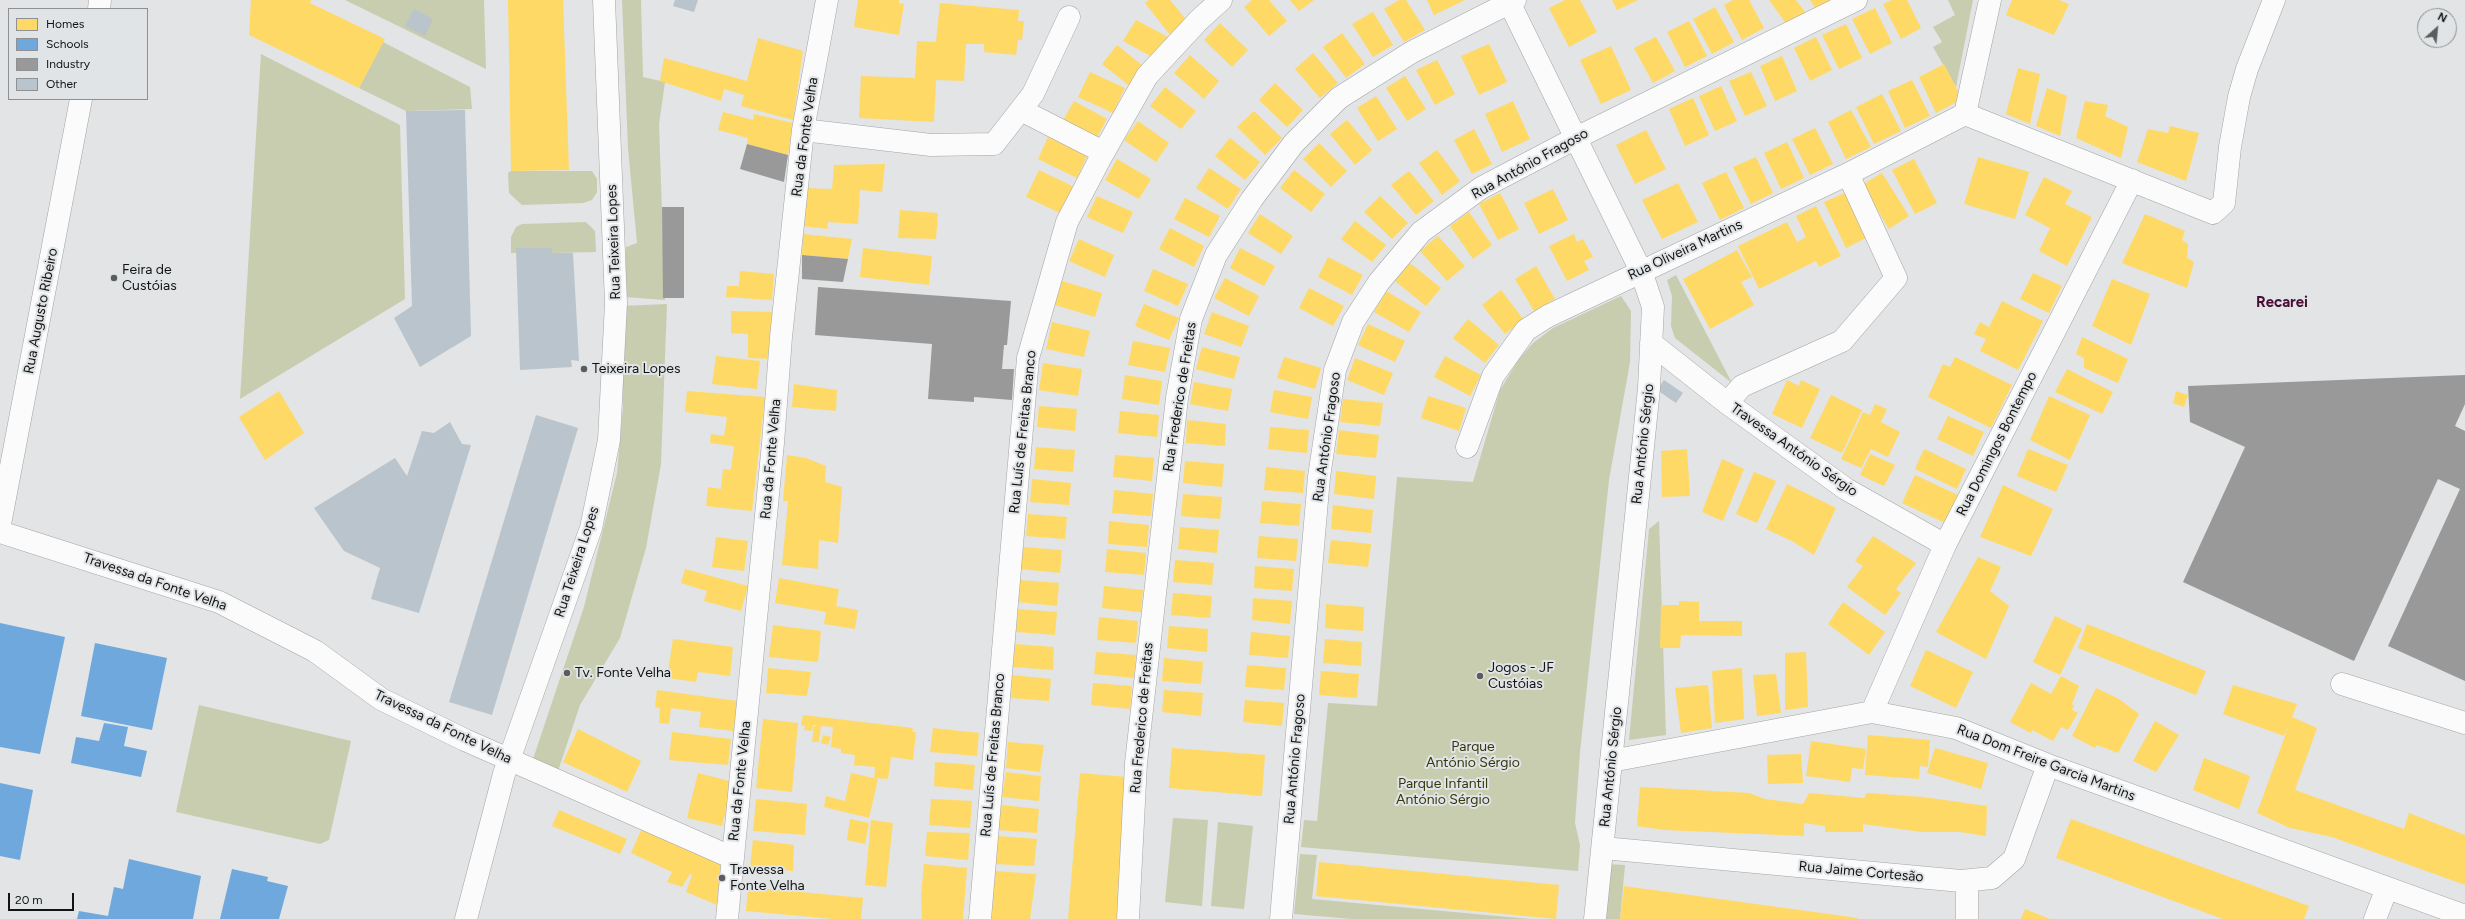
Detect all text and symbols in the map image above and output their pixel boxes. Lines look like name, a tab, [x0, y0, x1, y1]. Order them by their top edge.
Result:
legend	[8, 8, 148, 100]
north arrow	[2417, 8, 2457, 48]
text: N	[2435, 10, 2449, 25]
text: Homes	[46, 17, 84, 31]
text: Schools	[46, 37, 89, 51]
text: Industry	[46, 57, 90, 71]
street label: Rua da Fonte Velha	[788, 76, 822, 198]
text: Other	[46, 77, 77, 91]
street label: Rua António Fragoso	[1469, 125, 1591, 203]
street label: Rua Teixeira Lopes	[604, 184, 624, 300]
street label: Rua Oliveira Martins	[1625, 216, 1745, 284]
street label: Rua Augusto Ribeiro	[21, 247, 61, 375]
place label: Feira de Custóias	[122, 262, 177, 294]
marker: Feira de Custóias	[109, 273, 119, 283]
district label: Recarei	[2256, 294, 2308, 312]
street label: Rua Frederico de Freitas	[1160, 321, 1200, 473]
street label: Rua Luís de Freitas Branco	[1006, 349, 1040, 515]
place label: Teixeira Lopes	[592, 361, 680, 377]
marker: Teixeira Lopes	[579, 364, 589, 374]
street label: Rua Domingos Bontempo	[1953, 369, 2041, 519]
street label: Rua António Fragoso	[1310, 371, 1344, 503]
street label: Rua António Sérgio	[1628, 383, 1658, 505]
street label: Rua da Fonte Velha	[757, 398, 785, 520]
street label: Travessa António Sérgio	[1727, 400, 1861, 500]
street label: Rua Teixeira Lopes	[551, 504, 603, 620]
street label: Travessa da Fonte Velha	[81, 550, 229, 614]
street label: Rua Frederico de Freitas	[1127, 642, 1157, 794]
place label: Jogos - JF Custóias	[1488, 660, 1554, 692]
place label: Tv. Fonte Velha	[575, 665, 671, 681]
marker: Tv. Fonte Velha	[562, 668, 572, 678]
marker: Jogos - JF Custóias	[1475, 671, 1485, 681]
street label: Rua Luís de Freitas Branco	[977, 672, 1009, 838]
street label: Travessa da Fonte Velha	[372, 686, 514, 768]
street label: Rua António Fragoso	[1281, 693, 1309, 825]
street label: Rua António Sérgio	[1596, 706, 1626, 828]
street label: Rua da Fonte Velha	[725, 720, 755, 842]
street label: Rua Dom Freire Garcia Martins	[1954, 721, 2138, 805]
park label: Parque António Sérgio	[1426, 739, 1520, 772]
park label: Parque Infantil António Sérgio	[1396, 776, 1490, 808]
street label: Rua Jaime Cortesão	[1798, 858, 1924, 886]
place label: Travessa Fonte Velha	[730, 862, 805, 894]
marker: Travessa Fonte Velha	[717, 873, 727, 883]
scale bar	[10, 885, 76, 911]
text: 20 m	[15, 893, 43, 907]

